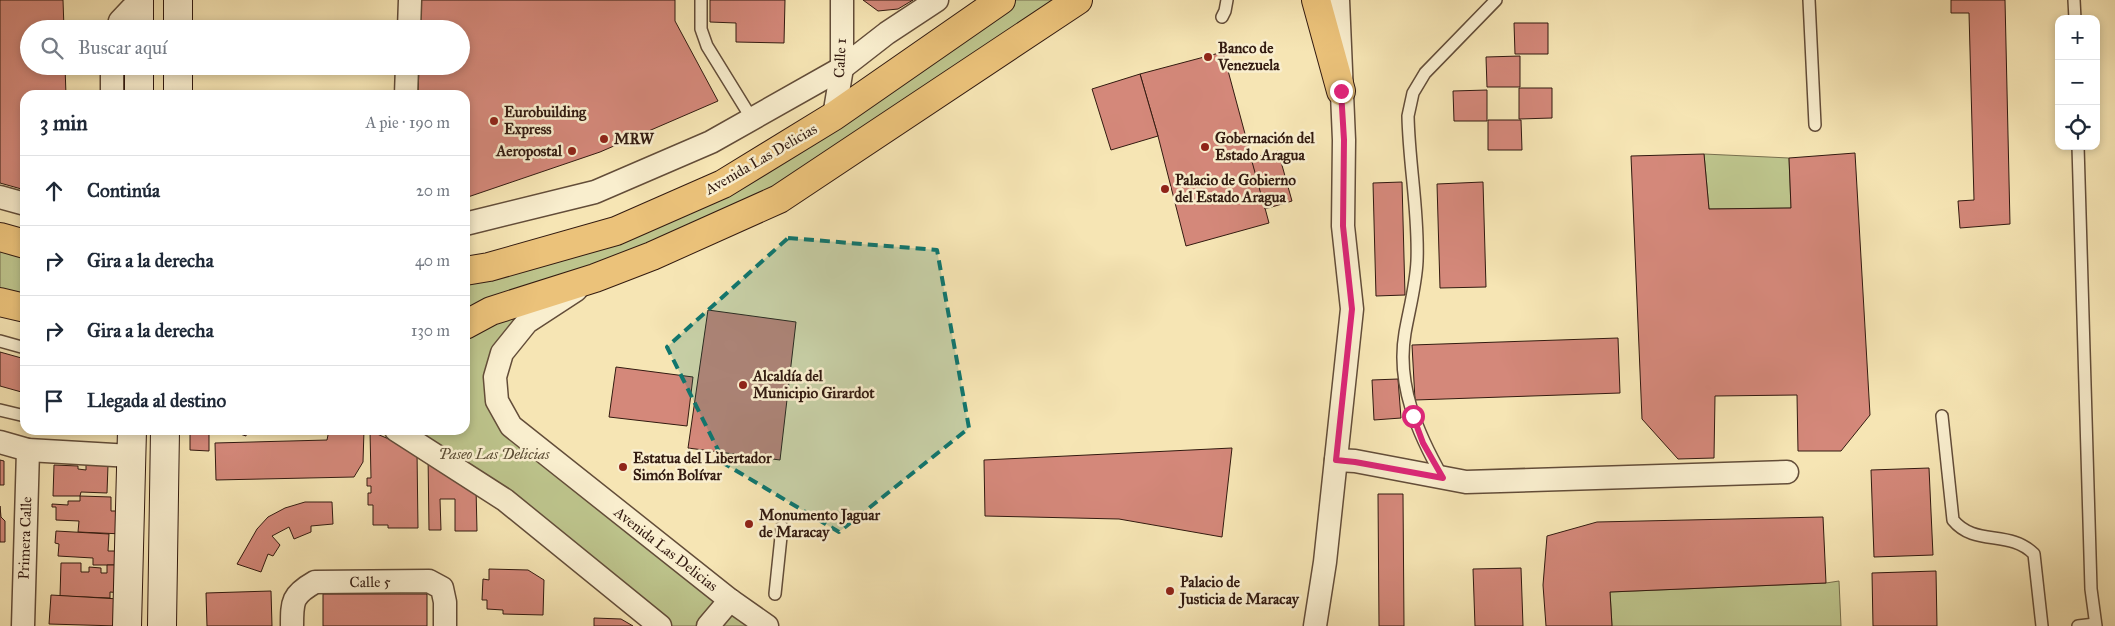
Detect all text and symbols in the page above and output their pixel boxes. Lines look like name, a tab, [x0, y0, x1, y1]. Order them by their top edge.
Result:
map controls	[2055, 15, 2100, 150]
button: +	[2055, 15, 2100, 60]
search box	[20, 20, 470, 75]
icon: search	[38, 34, 66, 62]
text: Buscar aquí	[78, 36, 167, 59]
street label: Calle 1	[830, 37, 850, 78]
place label: Banco de Venezuela	[1217, 39, 1280, 74]
marker: Banco de Venezuela	[1202, 51, 1214, 63]
button: −	[2055, 60, 2100, 105]
route end	[1330, 80, 1353, 103]
place label: Eurobuilding Express	[504, 103, 587, 139]
button: locate	[2055, 105, 2100, 150]
text: 3 min	[40, 110, 88, 136]
text: A pie · 190 m	[365, 113, 450, 132]
marker: Eurobuilding Express	[488, 115, 500, 127]
street label: Avenida Las Delicias	[701, 120, 820, 199]
place label: Gobernación del Estado Aragua	[1215, 129, 1315, 165]
place label: MRW	[614, 130, 654, 148]
marker: MRW	[598, 133, 610, 145]
marker: Gobernación del Estado Aragua	[1199, 141, 1211, 153]
place label: Aeropostal	[495, 142, 563, 161]
marker: Aeropostal	[566, 145, 578, 157]
place label: Palacio de Gobierno del Estado Aragua	[1175, 171, 1296, 207]
icon: ahead	[40, 177, 68, 205]
text: Continúa	[87, 179, 160, 202]
text: 20 m	[416, 181, 450, 200]
marker: Palacio de Gobierno del Estado Aragua	[1159, 183, 1171, 195]
icon: right	[40, 247, 68, 275]
text: Gira a la derecha	[87, 249, 214, 272]
text: 40 m	[415, 251, 450, 270]
icon: right	[40, 317, 68, 345]
text: Gira a la derecha	[87, 319, 214, 342]
text: 130 m	[411, 321, 450, 340]
place label: Alcaldía del Municipio Girardot	[752, 367, 875, 403]
marker: Alcaldía del Municipio Girardot	[737, 379, 749, 391]
icon: arrive	[40, 387, 68, 415]
text: Llegada al destino	[87, 389, 226, 412]
route start	[1402, 405, 1425, 428]
park label: Paseo Las Delicias	[438, 445, 550, 463]
place label: Estatua del Libertador Simón Bolívar	[633, 449, 772, 484]
marker: Estatua del Libertador Simón Bolívar	[617, 461, 629, 473]
street label: Primera Calle	[15, 496, 35, 580]
street label: Avenida Las Delicias	[610, 502, 721, 595]
place label: Monumento Jaguar de Maracay	[759, 506, 881, 542]
marker: Monumento Jaguar de Maracay	[743, 518, 755, 530]
street label: Calle 5	[349, 573, 391, 591]
place label: Palacio de Justicia de Maracay	[1178, 573, 1300, 609]
marker: Palacio de Justicia de Maracay	[1164, 585, 1176, 597]

